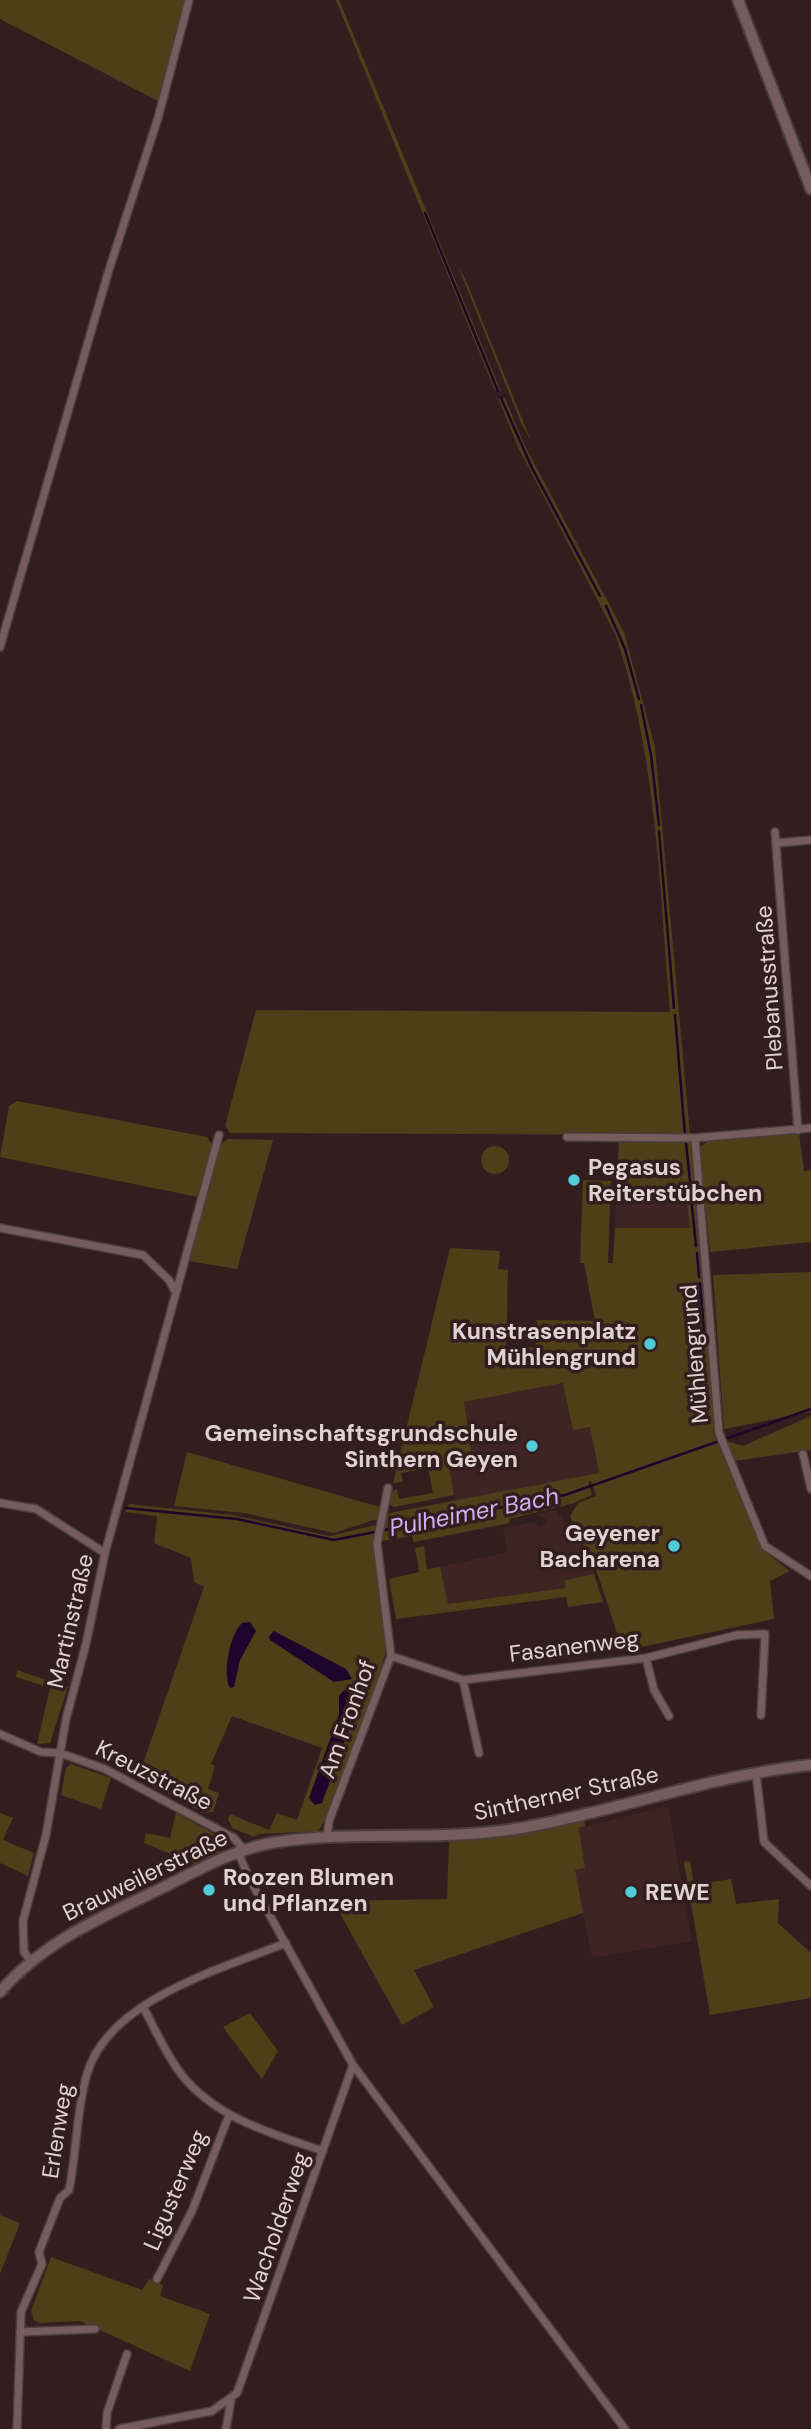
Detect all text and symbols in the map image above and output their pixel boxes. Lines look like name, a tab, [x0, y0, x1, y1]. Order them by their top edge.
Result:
street label: Plebanusstraße	[748, 904, 790, 1072]
place label: Pegasus Reiterstübchen	[588, 1152, 762, 1208]
marker: Pegasus Reiterstübchen	[566, 1172, 582, 1188]
street label: Mühlengrund	[673, 1283, 715, 1425]
place label: Kunstrasenplatz Mühlengrund	[452, 1316, 636, 1372]
marker: Kunstrasenplatz Mühlengrund	[642, 1336, 658, 1352]
place label: Gemeinschaftsgrundschule Sinthern Geyen	[205, 1418, 518, 1474]
marker: Gemeinschaftsgrundschule Sinthern Geyen	[524, 1438, 540, 1454]
water label: Pulheimer Bach	[386, 1480, 561, 1543]
place label: Geyener Bacharena	[539, 1518, 660, 1574]
marker: Geyener Bacharena	[666, 1538, 682, 1554]
street label: Martinstraße	[40, 1551, 100, 1691]
street label: Fasanenweg	[507, 1623, 641, 1669]
street label: Am Fronhof	[312, 1656, 382, 1782]
street label: Kreuzstraße	[90, 1733, 218, 1817]
street label: Sintherner Straße	[471, 1759, 661, 1827]
street label: Brauweilerstraße	[58, 1822, 232, 1928]
place label: Roozen Blumen und Pflanzen	[223, 1862, 394, 1918]
place label: REWE	[645, 1877, 710, 1907]
marker: Roozen Blumen und Pflanzen	[201, 1882, 217, 1898]
marker: REWE	[623, 1884, 639, 1900]
street label: Erlenweg	[35, 2081, 79, 2181]
street label: Ligusterweg	[136, 2125, 214, 2255]
street label: Wacholderweg	[236, 2147, 316, 2306]

